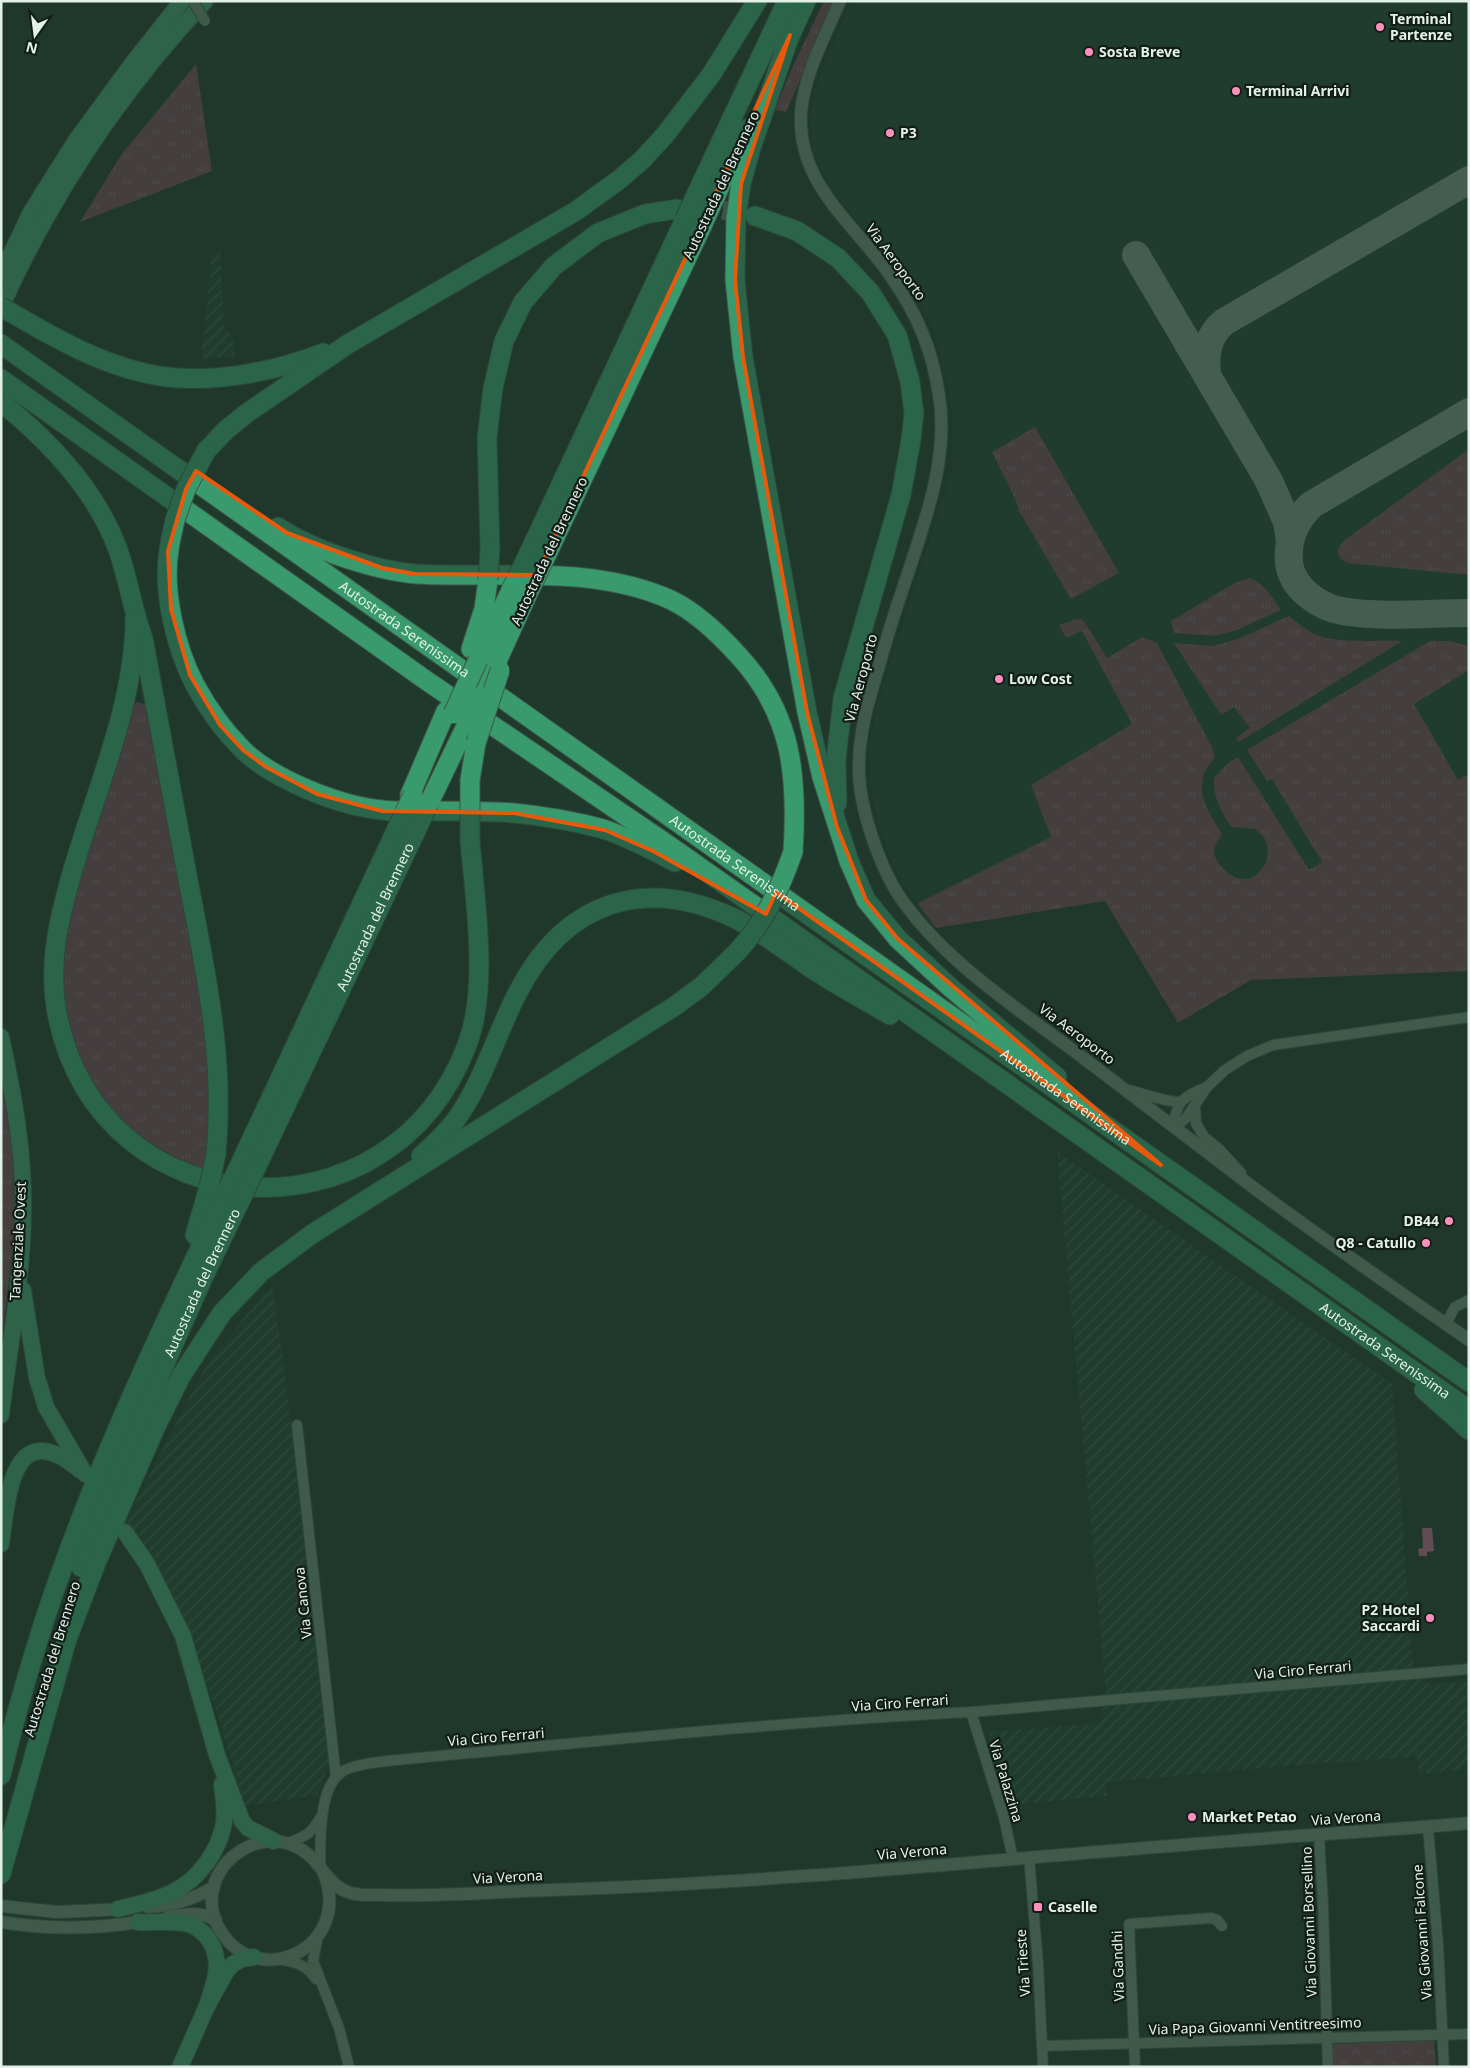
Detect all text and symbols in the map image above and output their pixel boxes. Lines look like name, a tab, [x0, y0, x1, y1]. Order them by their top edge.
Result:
place label: Terminal Partenze	[1390, 9, 1452, 44]
north arrow	[10, 10, 60, 60]
marker: Terminal Partenze	[1374, 21, 1386, 33]
text: N	[24, 38, 40, 59]
place label: Sosta Breve	[1099, 42, 1180, 61]
marker: Sosta Breve	[1083, 46, 1095, 58]
place label: Terminal Arrivi	[1246, 81, 1349, 100]
marker: Terminal Arrivi	[1230, 85, 1242, 97]
street label: Autostrada del Brennero	[678, 107, 763, 262]
place label: P3	[900, 123, 917, 142]
marker: P3	[884, 127, 896, 139]
street label: Via Aeroporto	[862, 219, 931, 304]
street label: Autostrada del Brennero	[506, 473, 591, 628]
street label: Autostrada Serenissima	[336, 576, 474, 682]
street label: Via Aeroporto	[840, 632, 881, 724]
place label: Low Cost	[1009, 669, 1072, 688]
marker: Low Cost	[993, 673, 1005, 685]
street label: Autostrada Serenissima	[666, 810, 804, 915]
street label: Autostrada del Brennero	[331, 839, 418, 994]
street label: Via Aeroporto	[1035, 999, 1119, 1068]
street label: Autostrada Serenissima	[997, 1044, 1135, 1149]
street label: Tangenziale Ovest	[5, 1181, 30, 1301]
street label: Autostrada del Brennero	[159, 1205, 244, 1360]
place label: DB44	[1403, 1211, 1439, 1230]
marker: DB44	[1443, 1215, 1455, 1227]
place label: Q8 - Catullo	[1336, 1233, 1416, 1252]
marker: Q8 - Catullo	[1420, 1237, 1432, 1249]
street label: Autostrada Serenissima	[1316, 1298, 1454, 1403]
street label: Via Canova	[289, 1566, 316, 1640]
street label: Autostrada del Brennero	[19, 1579, 84, 1739]
place label: P2 Hotel Saccardi	[1362, 1600, 1420, 1635]
marker: P2 Hotel Saccardi	[1424, 1612, 1436, 1624]
street label: Via Ciro Ferrari	[1254, 1656, 1352, 1683]
street label: Via Ciro Ferrari	[851, 1690, 949, 1715]
street label: Via Ciro Ferrari	[447, 1723, 545, 1750]
street label: Via Palazzina	[985, 1738, 1028, 1824]
street label: Via Verona	[1310, 1806, 1382, 1829]
place label: Market Petao	[1202, 1807, 1297, 1826]
marker: Market Petao	[1186, 1811, 1198, 1823]
street label: Via Verona	[876, 1839, 948, 1864]
street label: Via Giovanni Borsellino	[1296, 1846, 1321, 1998]
street label: Via Giovanni Falcone	[1407, 1864, 1436, 2000]
street label: Via Verona	[473, 1865, 543, 1888]
place label: Caselle	[1048, 1897, 1097, 1916]
marker: Caselle	[1032, 1901, 1044, 1913]
street label: Via Trieste	[1011, 1929, 1034, 1997]
street label: Via Gandhi	[1107, 1930, 1128, 2002]
street label: Via Papa Giovanni Ventitreesimo	[1148, 2012, 1362, 2039]

